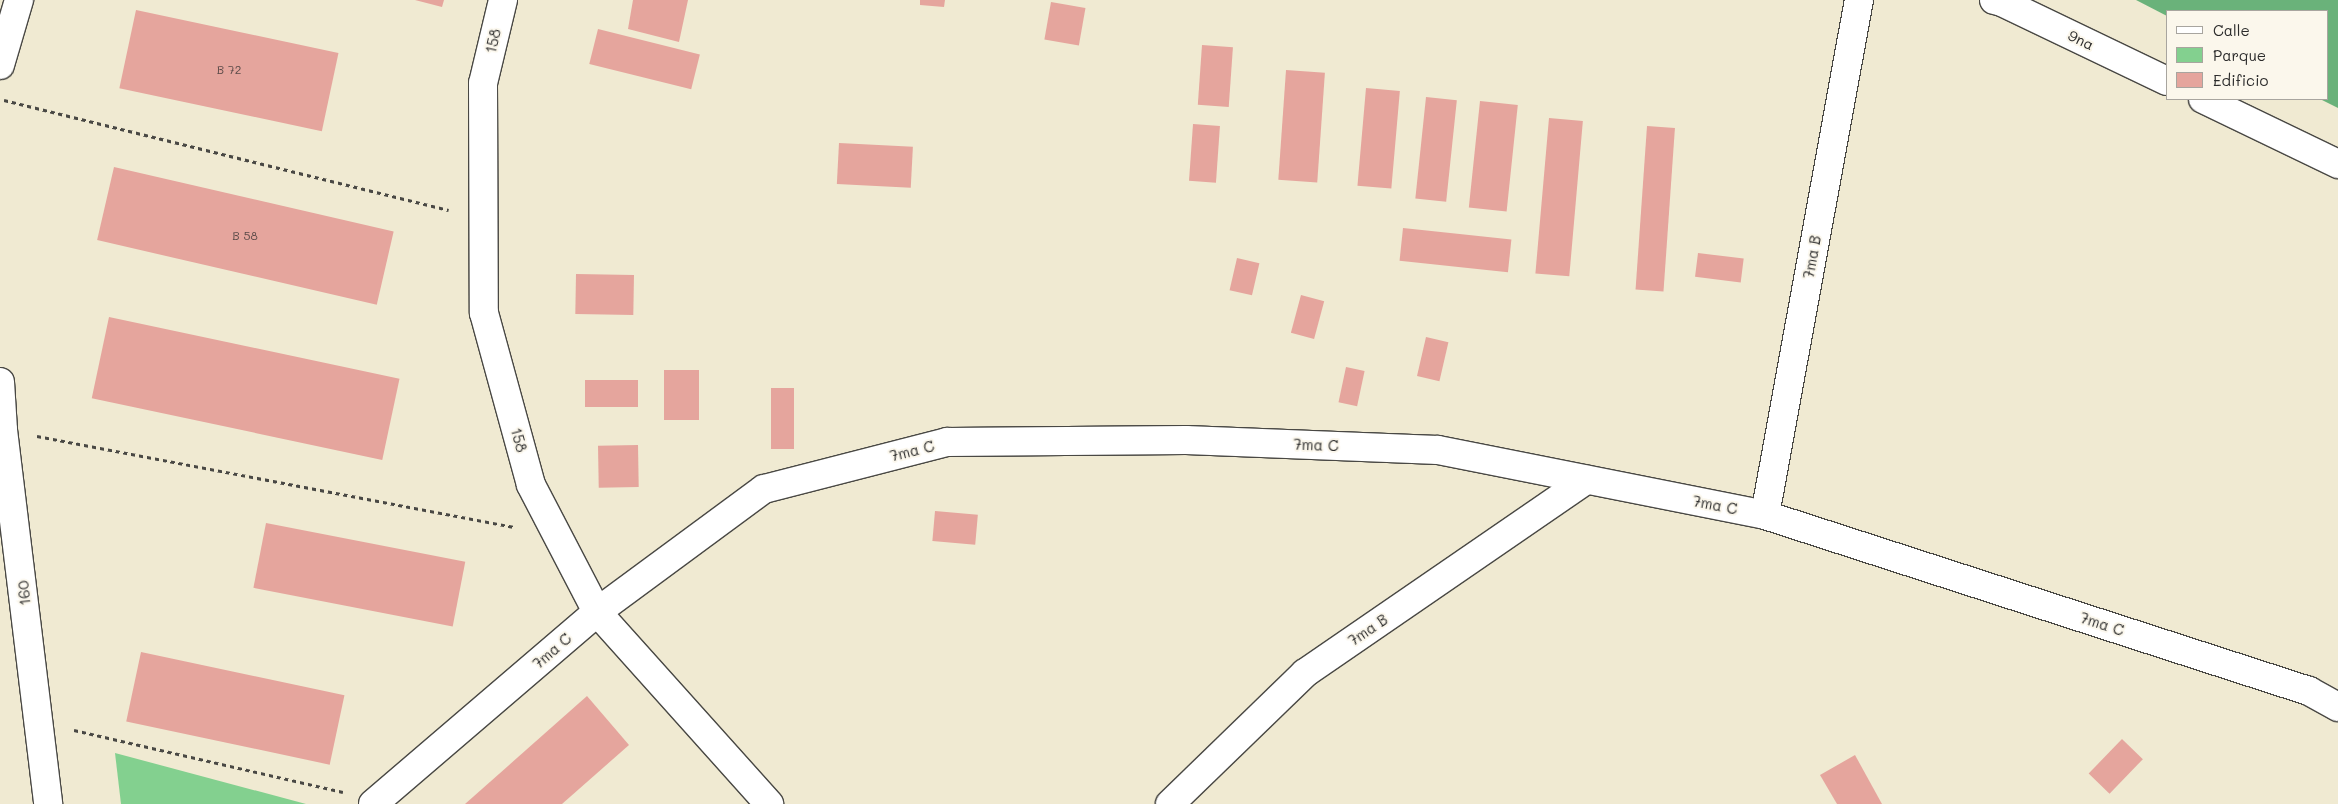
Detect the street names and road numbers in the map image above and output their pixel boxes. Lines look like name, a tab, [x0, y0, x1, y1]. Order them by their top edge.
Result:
street label: 9na	[2065, 26, 2097, 54]
street label: 158	[481, 27, 505, 55]
street label: 7ma B	[1799, 234, 1825, 280]
street label: 158	[507, 426, 531, 454]
street label: 7ma C	[1293, 435, 1339, 455]
street label: 7ma C	[888, 437, 936, 465]
street label: 7ma C	[1691, 492, 1739, 518]
street label: 160	[14, 580, 34, 606]
street label: 7ma C	[2078, 608, 2126, 640]
street label: 7ma B	[1345, 610, 1391, 650]
street label: 7ma C	[529, 629, 575, 673]

